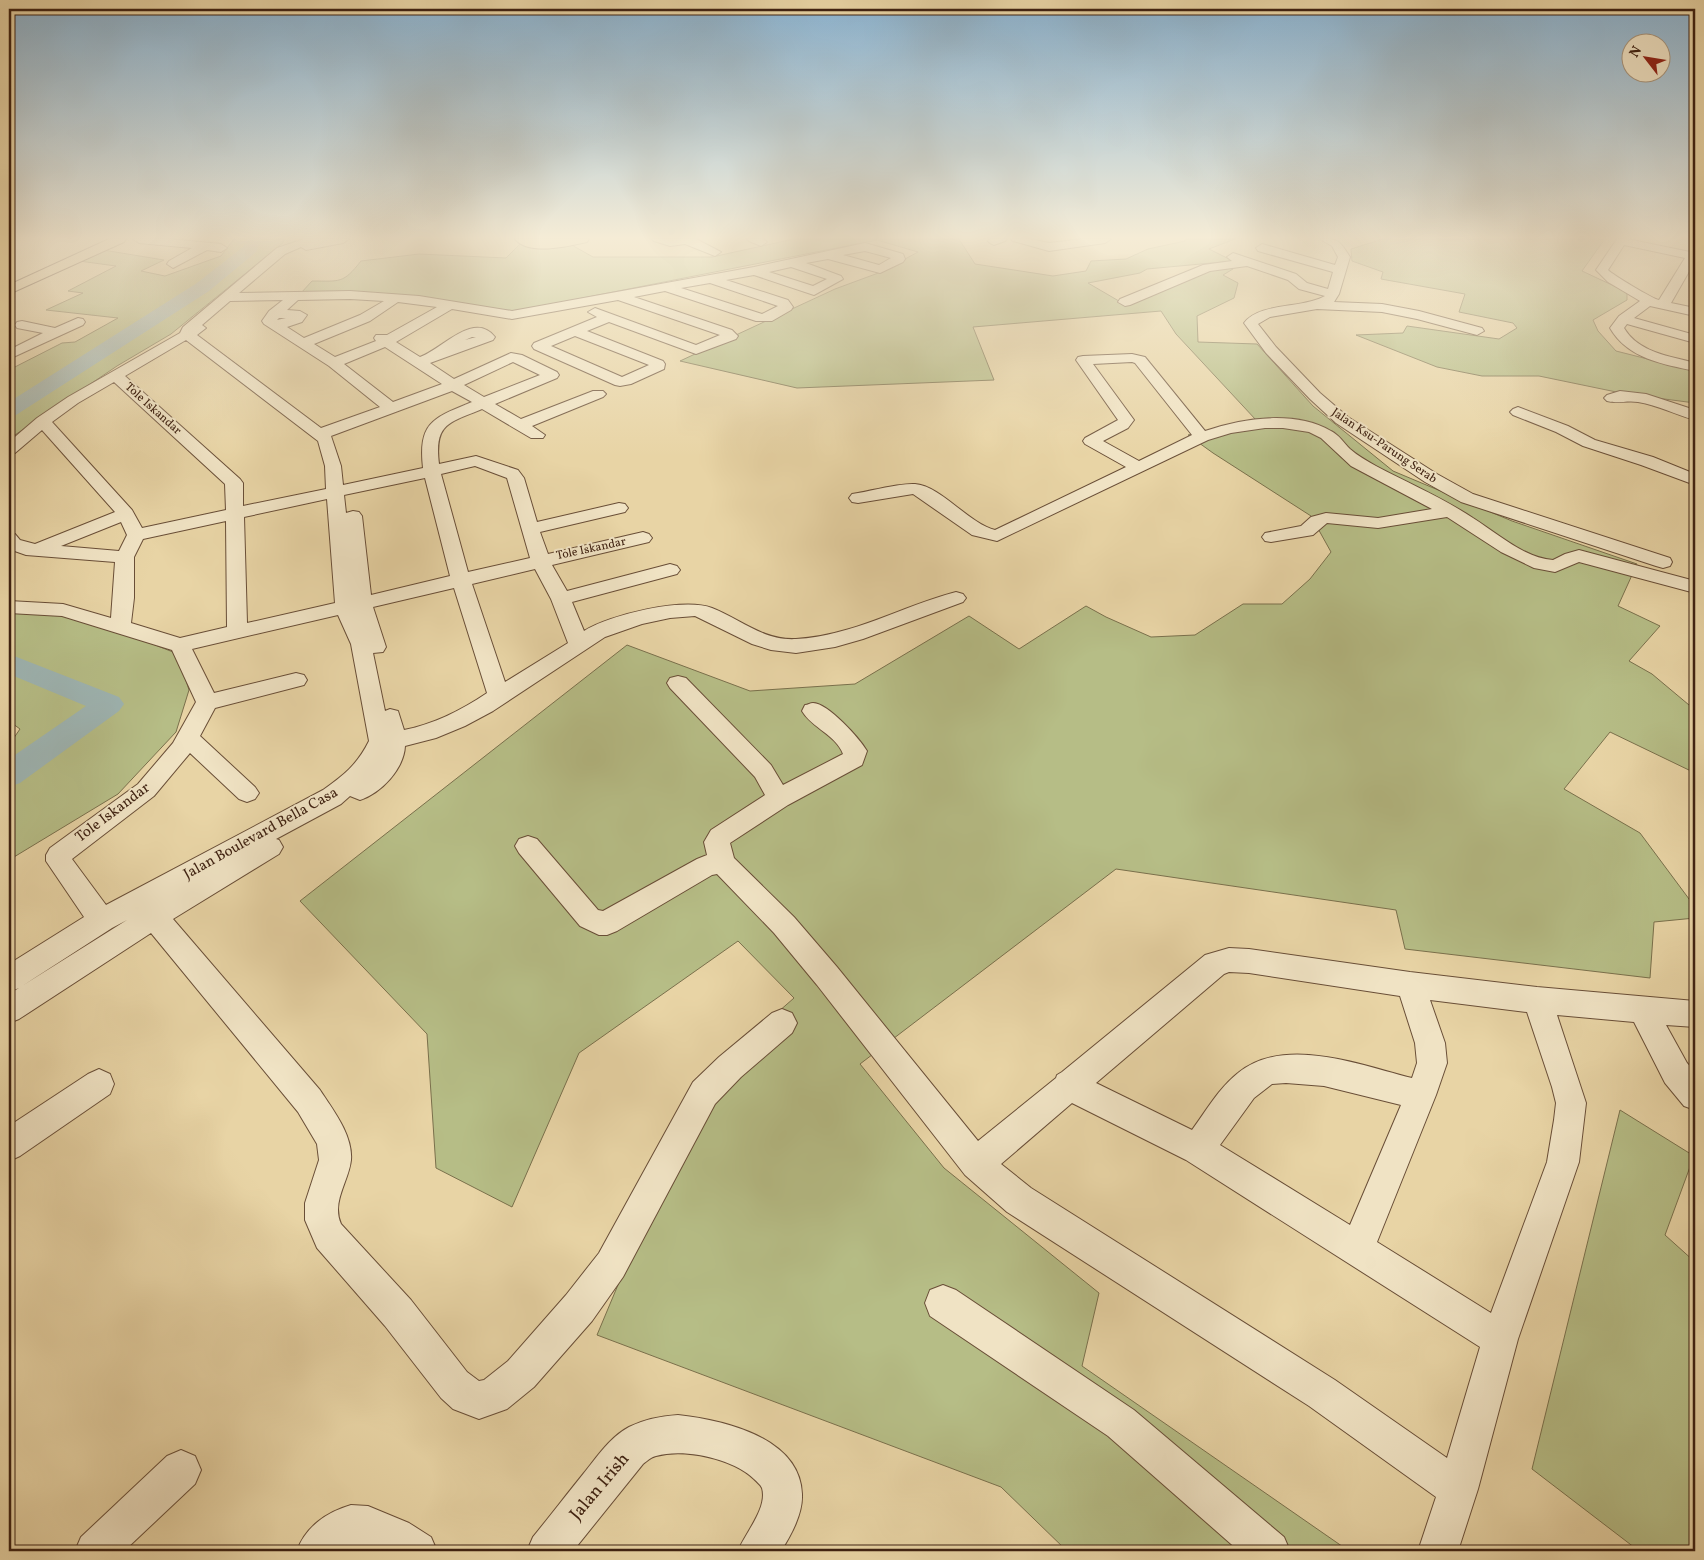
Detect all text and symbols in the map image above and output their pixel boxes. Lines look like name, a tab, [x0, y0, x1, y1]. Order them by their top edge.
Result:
north arrow	[1622, 32, 1672, 82]
text: N	[1625, 43, 1647, 61]
street label: Tole Iskandar	[121, 379, 185, 439]
street label: Jalan Ksu-Parung Serab	[1328, 405, 1440, 488]
street label: Tole Iskandar	[555, 534, 627, 564]
street label: Tole Iskandar	[71, 778, 155, 848]
street label: Jalan Boulevard Bella Casa	[180, 783, 342, 885]
street label: Jalan Irish	[564, 1448, 636, 1526]

